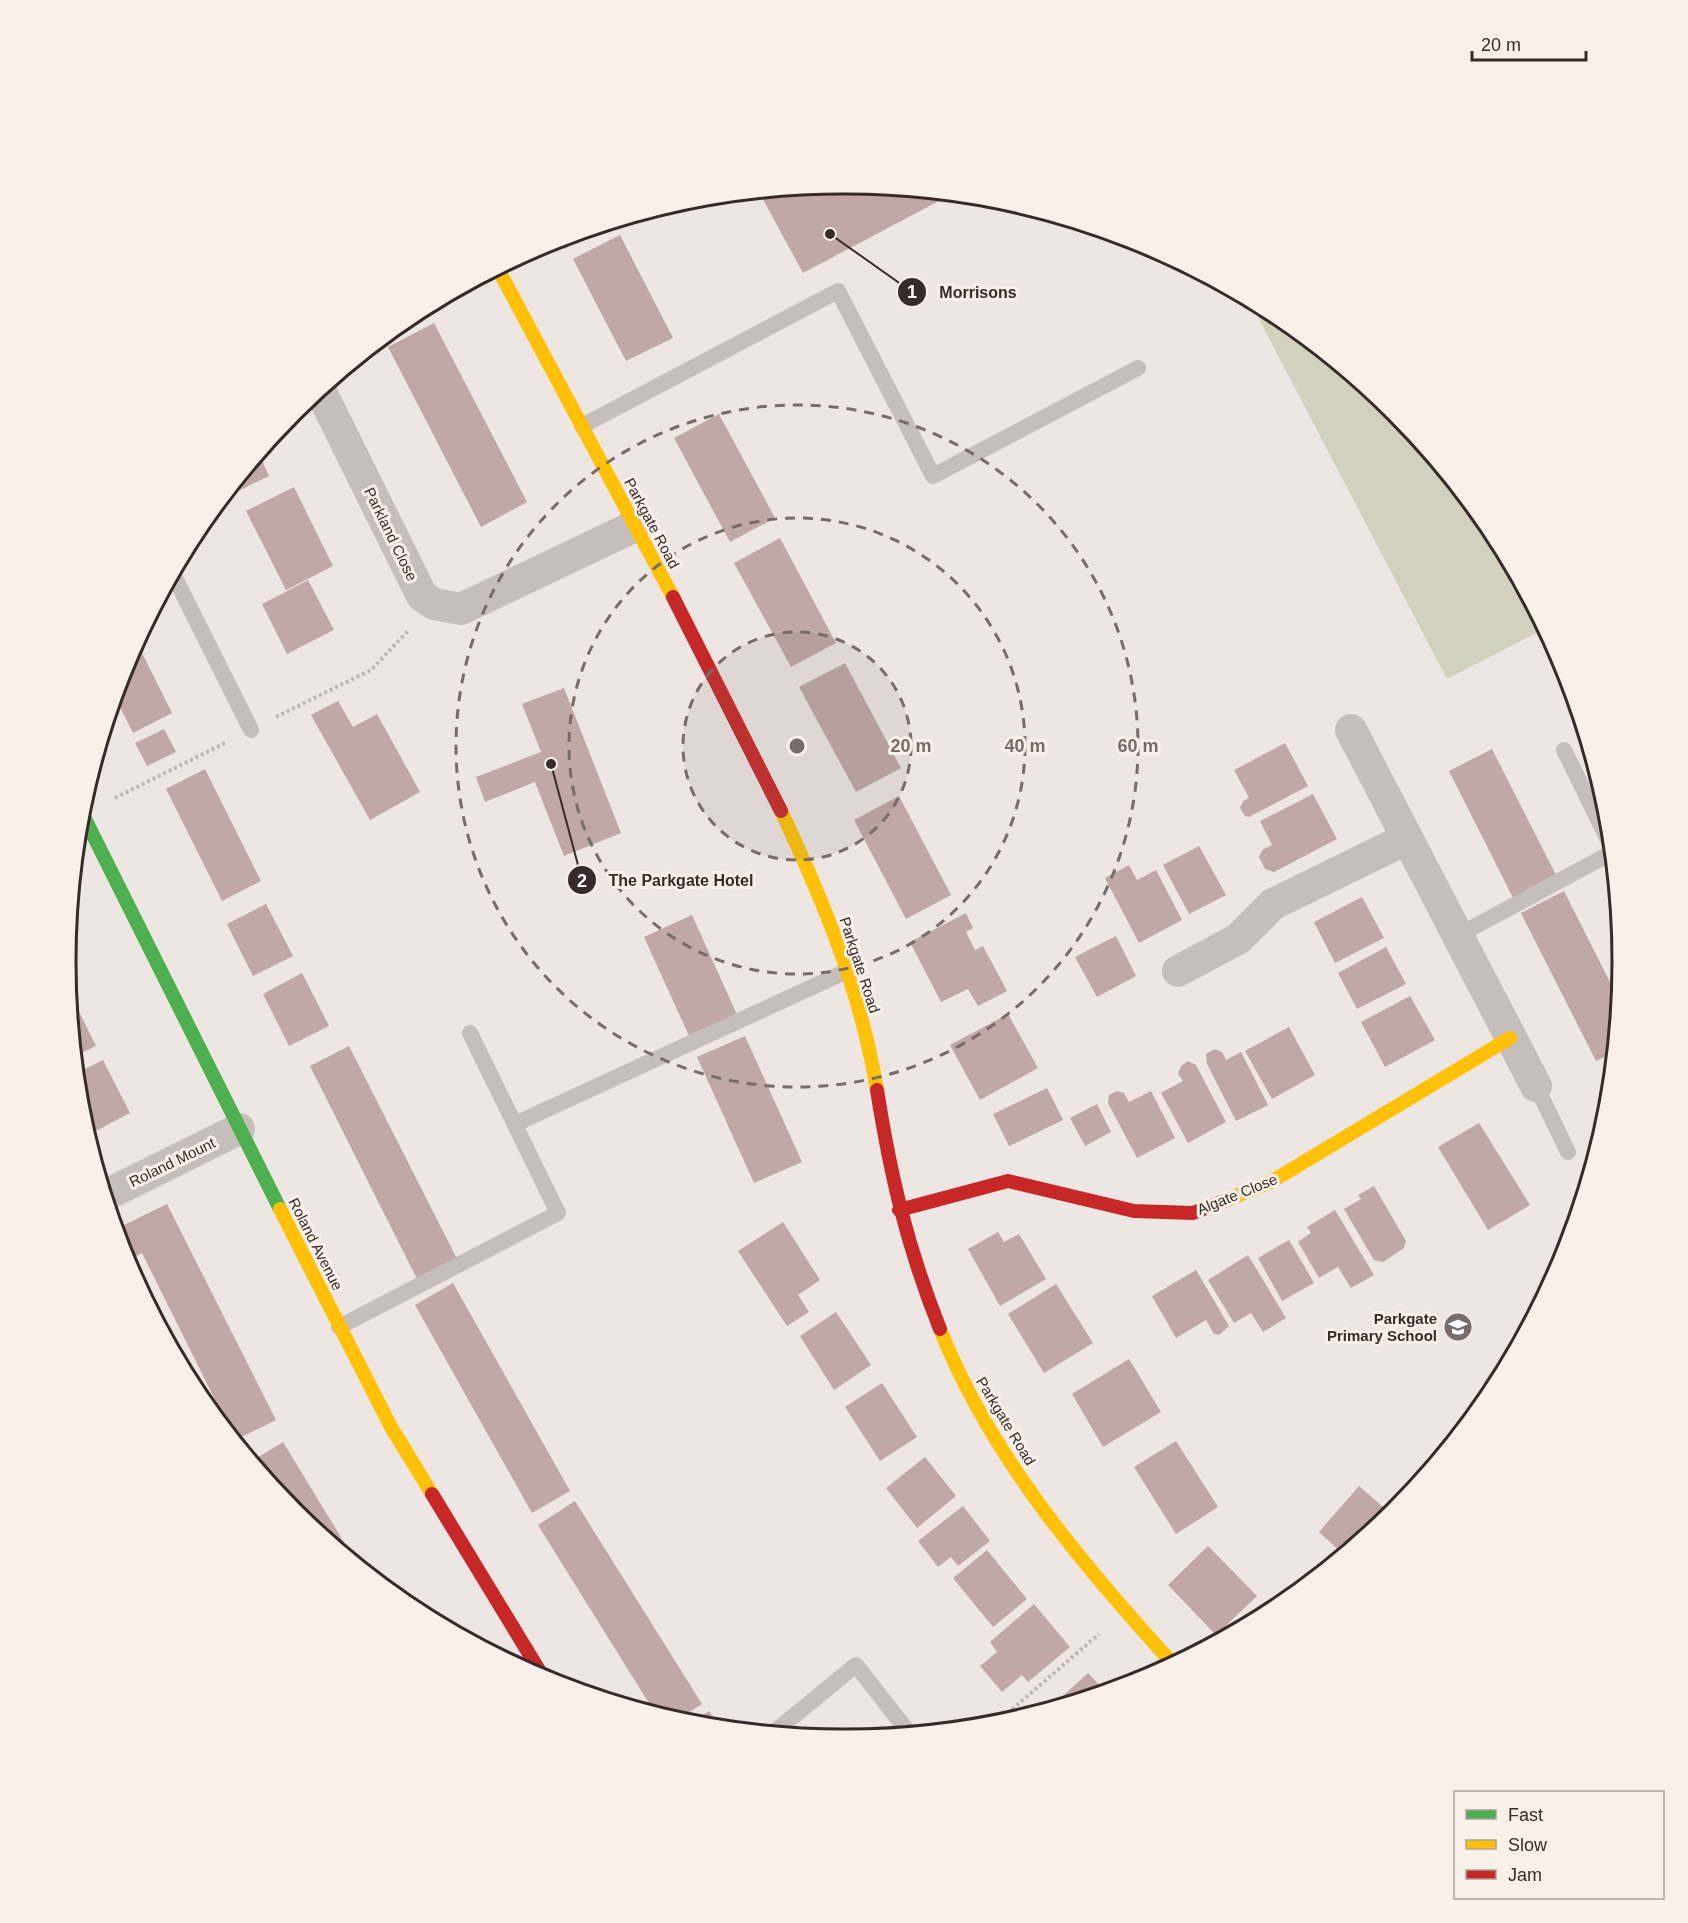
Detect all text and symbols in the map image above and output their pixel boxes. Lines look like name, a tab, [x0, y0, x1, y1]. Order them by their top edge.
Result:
scale bar	[1472, 24, 1586, 62]
text: 20 m	[1481, 35, 1521, 55]
callout: Morrisons	[897, 275, 1029, 309]
text: 1	[907, 282, 917, 302]
text: Morrisons	[939, 284, 1017, 301]
street label: Parkgate Road	[621, 475, 683, 571]
street label: Parkland Close	[361, 485, 421, 583]
centre of rings	[787, 736, 807, 756]
text: 20 m	[890, 736, 932, 756]
text: 40 m	[1004, 736, 1046, 756]
text: 60 m	[1117, 736, 1159, 756]
callout: The Parkgate Hotel	[567, 863, 766, 897]
text: 2	[577, 871, 587, 891]
text: The Parkgate Hotel	[609, 872, 753, 889]
street label: Parkgate Road	[836, 915, 884, 1015]
street label: Roland Mount	[126, 1134, 218, 1190]
street label: Algate Close	[1194, 1170, 1280, 1218]
street label: Roland Avenue	[285, 1195, 347, 1293]
place label: Parkgate Primary School	[1327, 1310, 1437, 1344]
school or university icon: Parkgate Primary School	[1442, 1311, 1474, 1343]
street label: Parkgate Road	[973, 1374, 1039, 1468]
legend	[1454, 1791, 1664, 1899]
text: Fast	[1508, 1805, 1543, 1825]
text: Slow	[1508, 1835, 1548, 1855]
text: Jam	[1508, 1865, 1542, 1885]

